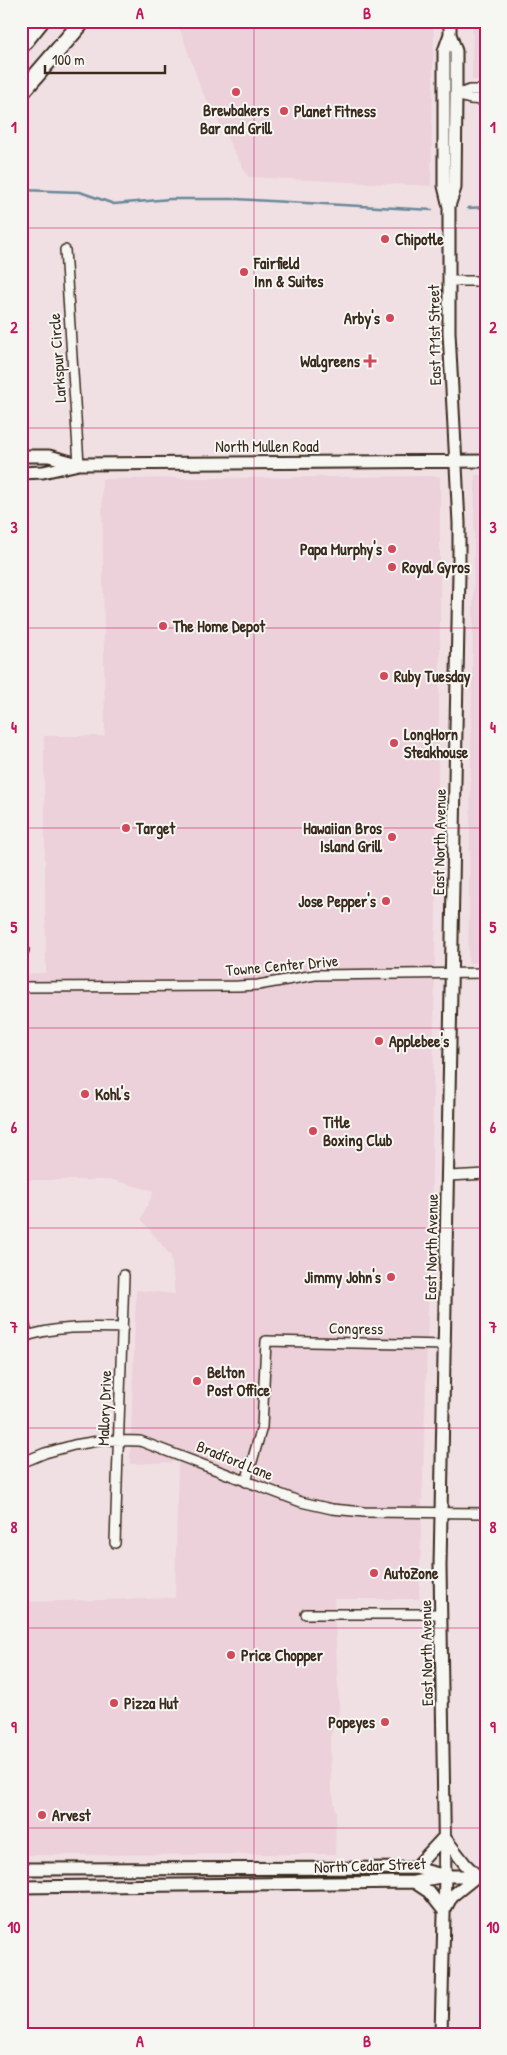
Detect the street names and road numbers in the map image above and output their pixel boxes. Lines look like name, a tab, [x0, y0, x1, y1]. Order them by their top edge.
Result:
street label: East 171st Street	[422, 284, 446, 386]
street label: Larkspur Circle	[43, 312, 71, 403]
street label: North Mullen Road	[215, 435, 319, 457]
street label: East North Avenue	[427, 788, 451, 895]
street label: Towne Center Drive	[225, 949, 340, 981]
street label: East North Avenue	[419, 1193, 443, 1300]
street label: Congress	[329, 1317, 383, 1339]
street label: Mallory Drive	[92, 1369, 116, 1446]
street label: Bradford Lane	[193, 1435, 277, 1486]
street label: East North Avenue	[414, 1599, 438, 1706]
street label: North Cedar Street	[314, 1852, 427, 1878]

